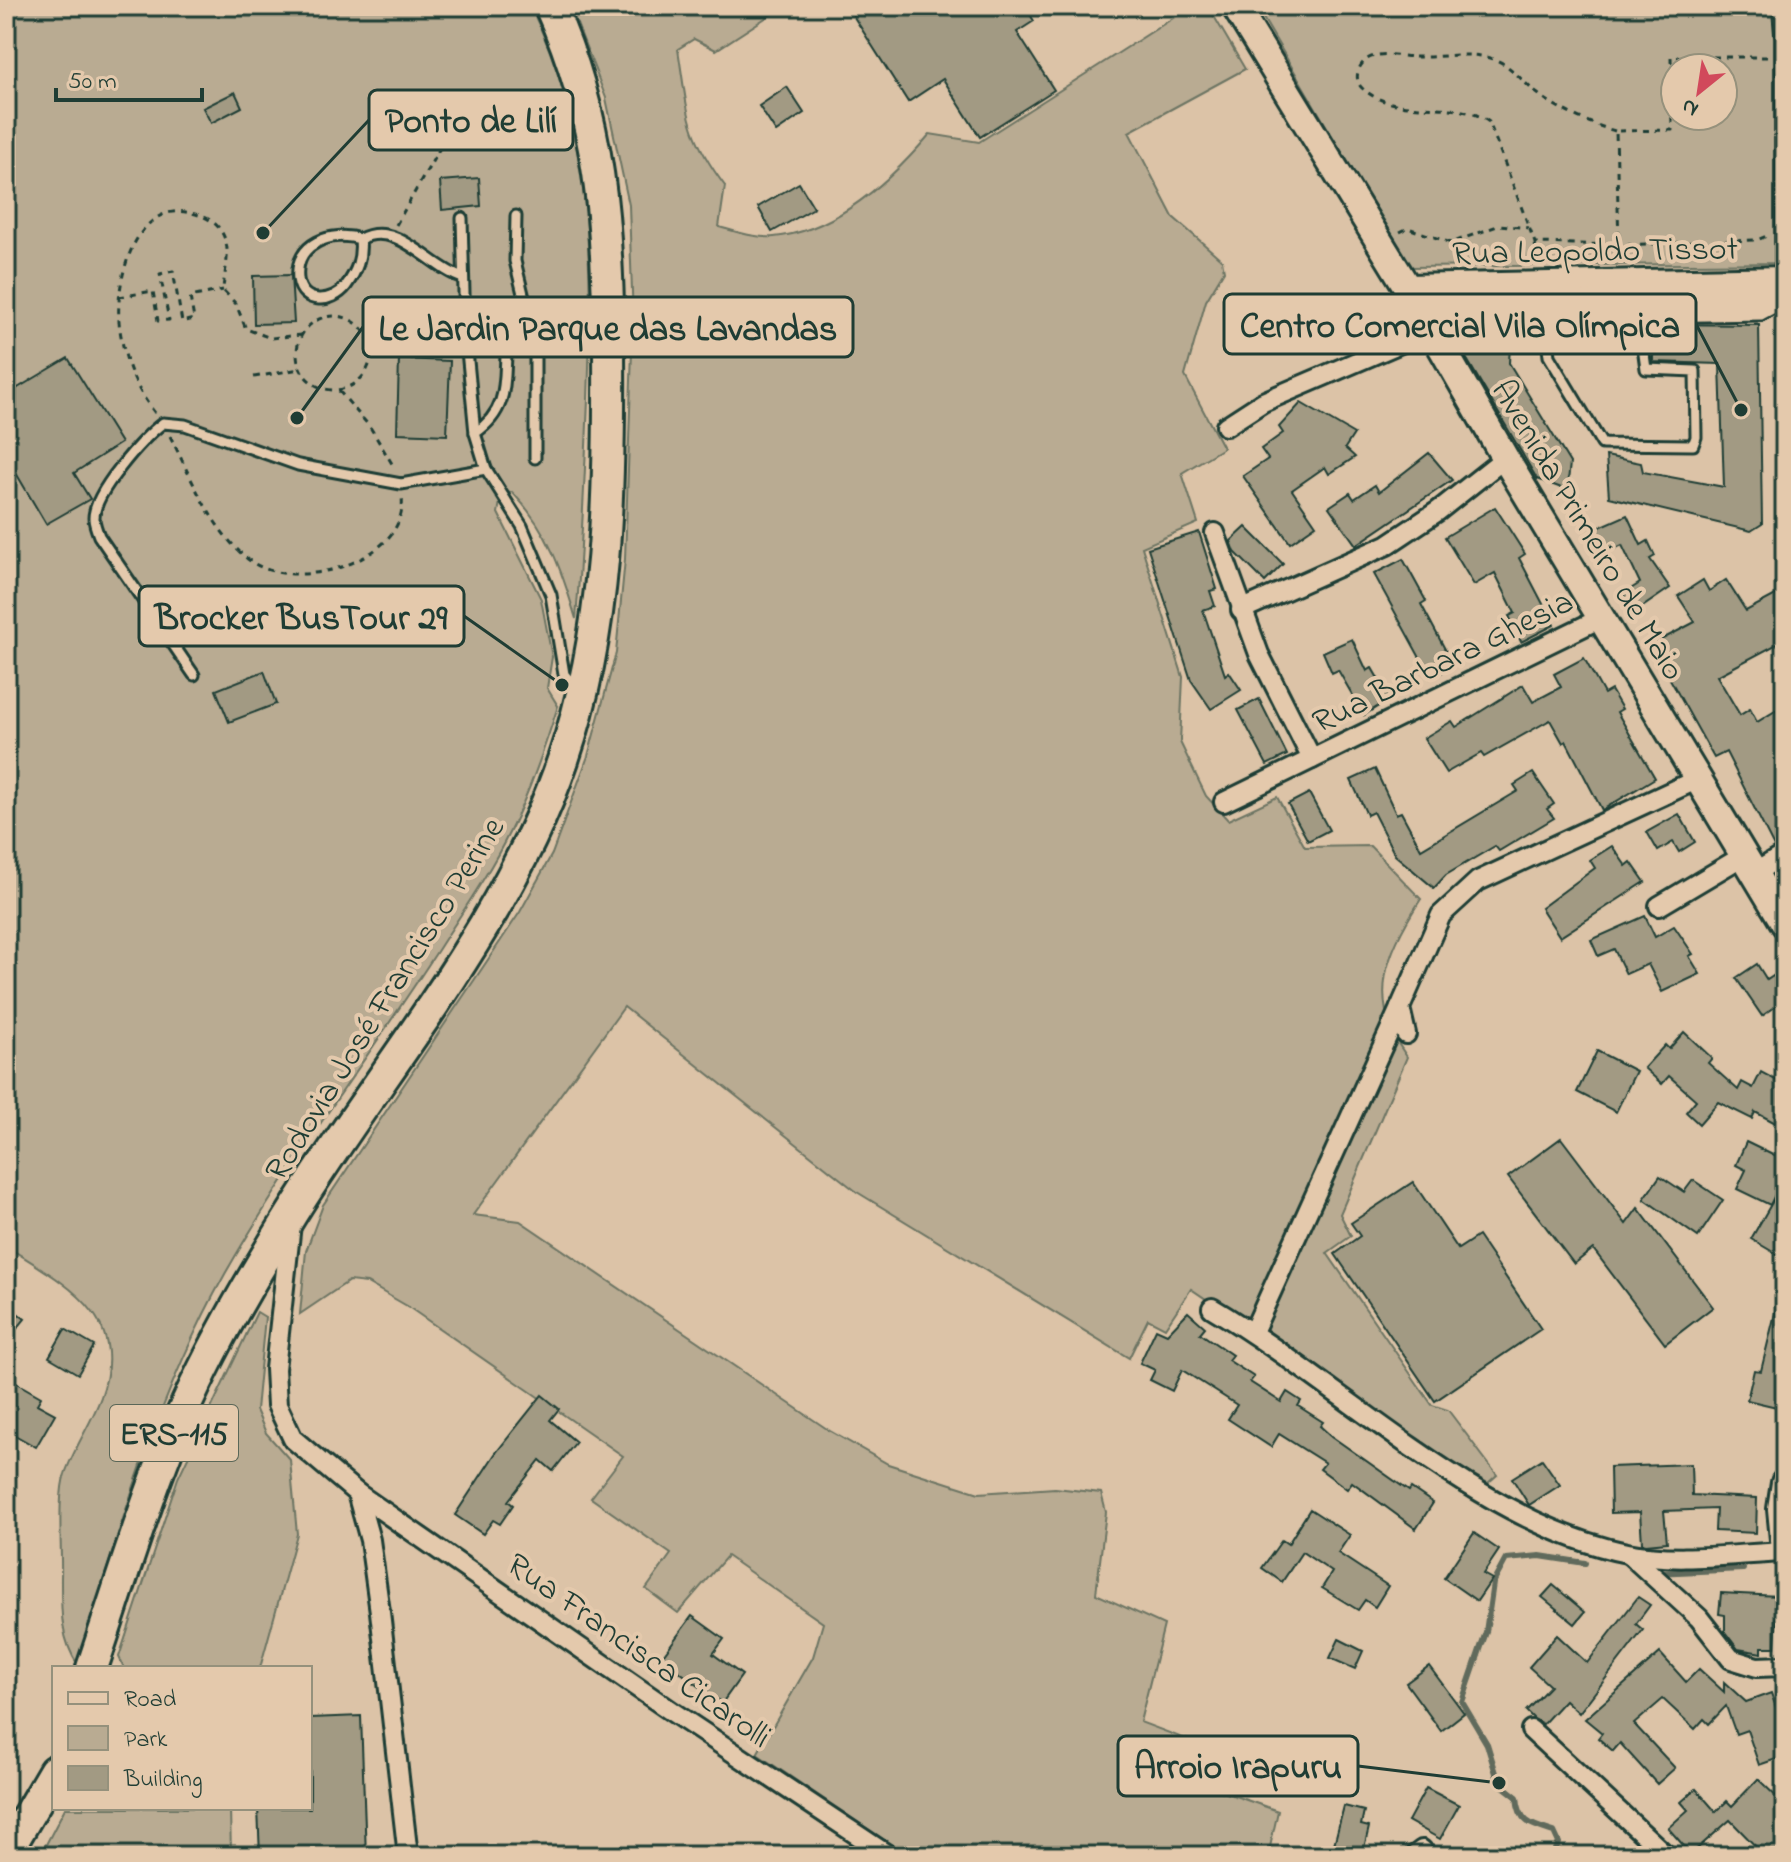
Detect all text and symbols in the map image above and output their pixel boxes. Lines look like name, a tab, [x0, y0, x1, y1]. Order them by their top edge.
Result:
scale bar	[56, 52, 202, 102]
north arrow	[1659, 52, 1739, 132]
text: 50 m	[68, 65, 117, 100]
text: N	[1676, 89, 1705, 124]
callout: Ponto de Lilí	[369, 90, 573, 150]
text: Ponto de Lilí	[385, 97, 557, 150]
street label: Rua Leopoldo Tissot	[1452, 226, 1738, 280]
callout: Centro Comercial Vila Olímpica	[1224, 294, 1696, 354]
callout: Le Jardin Parque das Lavandas	[363, 297, 853, 357]
text: Centro Comercial Vila Olímpica	[1240, 302, 1680, 355]
text: Le Jardin Parque das Lavandas	[379, 305, 837, 358]
street label: Avenida Primeiro de Maio	[1477, 371, 1696, 691]
street label: Rua Barbara Ghesia	[1305, 579, 1583, 749]
callout: Brocker BusTour 29	[139, 586, 464, 646]
text: Brocker BusTour 29	[153, 594, 448, 647]
street label: Rodovia José Francisco Perine	[254, 808, 520, 1192]
road number: ERS-115	[110, 1405, 238, 1461]
street label: Rua Francisca Cicarolli	[495, 1542, 780, 1763]
legend	[52, 1666, 312, 1810]
text: Road	[124, 1683, 177, 1718]
text: Park	[124, 1723, 168, 1758]
callout: Arroio Irapuru	[1118, 1736, 1358, 1796]
text: Arroio Irapuru	[1134, 1743, 1342, 1796]
text: Building	[123, 1763, 203, 1798]

